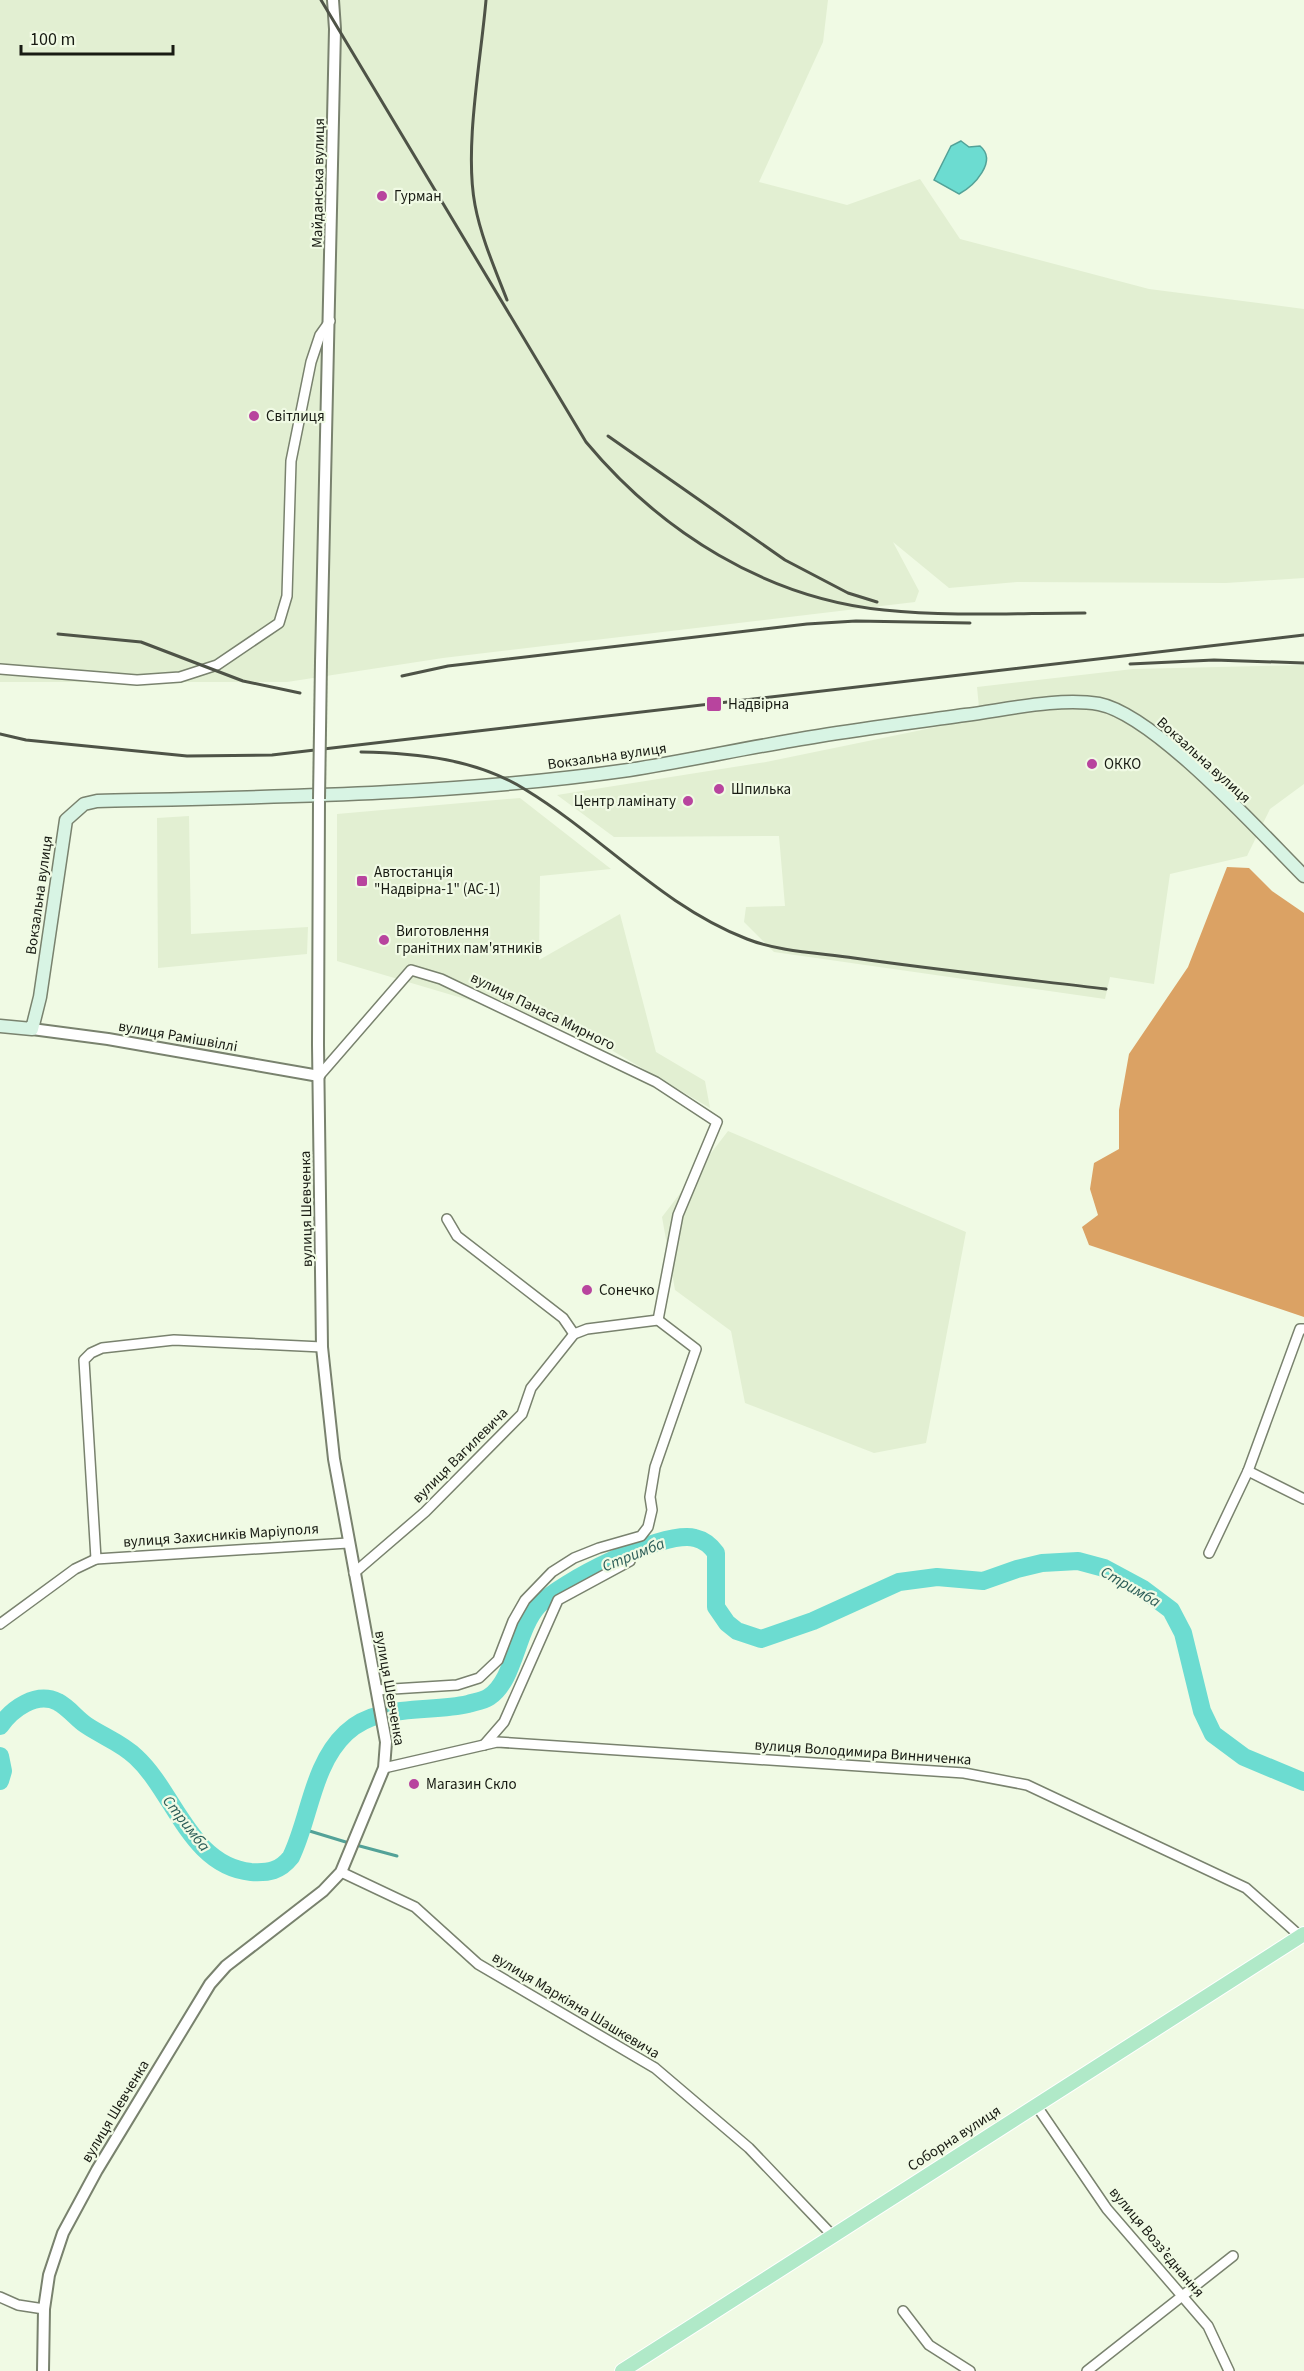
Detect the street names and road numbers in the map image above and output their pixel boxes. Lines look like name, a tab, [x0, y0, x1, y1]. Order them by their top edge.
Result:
street label: Майданська вулиця	[307, 118, 330, 248]
street label: Вокзальна вулиця	[1152, 712, 1255, 808]
street label: Вокзальна вулиця	[546, 738, 668, 775]
street label: Вокзальна вулиця	[21, 834, 58, 956]
street label: вулиця Панаса Мирного	[467, 967, 619, 1056]
street label: вулиця Рамішвіллі	[117, 1016, 239, 1057]
street label: вулиця Шевченка	[295, 1151, 318, 1267]
street label: вулиця Вагилевича	[408, 1403, 513, 1508]
street label: вулиця Захисників Маріуполя	[123, 1518, 320, 1553]
street label: вулиця Шевченка	[369, 1629, 410, 1747]
street label: вулиця Володимира Винниченка	[754, 1734, 972, 1771]
street label: вулиця Маркіяна Шашкевича	[488, 1947, 664, 2064]
street label: вулиця Шевченка	[76, 2056, 154, 2167]
street label: Соборна вулиця	[904, 2100, 1005, 2176]
street label: вулиця Воззʼєднання	[1104, 2183, 1209, 2302]

